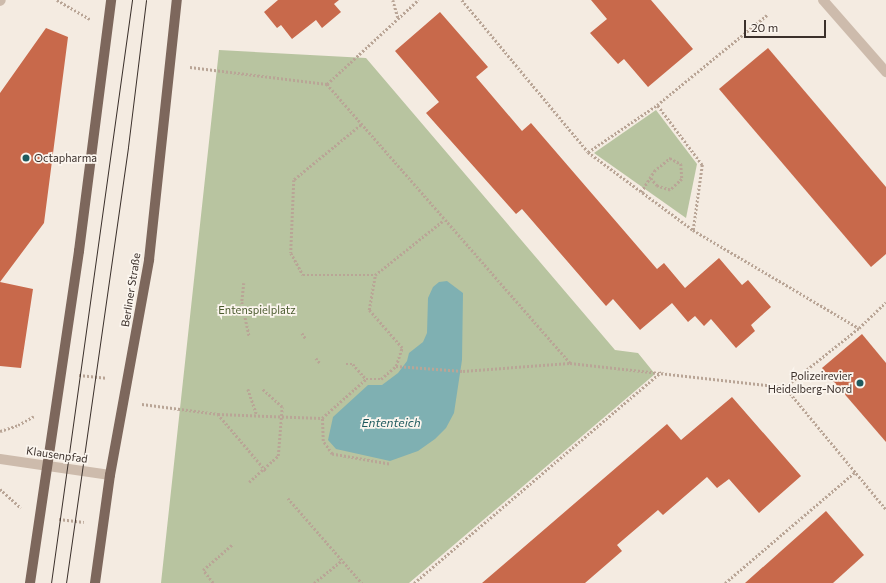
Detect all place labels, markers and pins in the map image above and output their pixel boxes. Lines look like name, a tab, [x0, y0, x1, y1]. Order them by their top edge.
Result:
place label: Octapharma	[34, 151, 97, 165]
marker: Octapharma	[21, 153, 31, 163]
place label: Polizeirevier Heidelberg-Nord	[768, 370, 852, 396]
marker: Polizeirevier Heidelberg-Nord	[855, 378, 865, 388]

